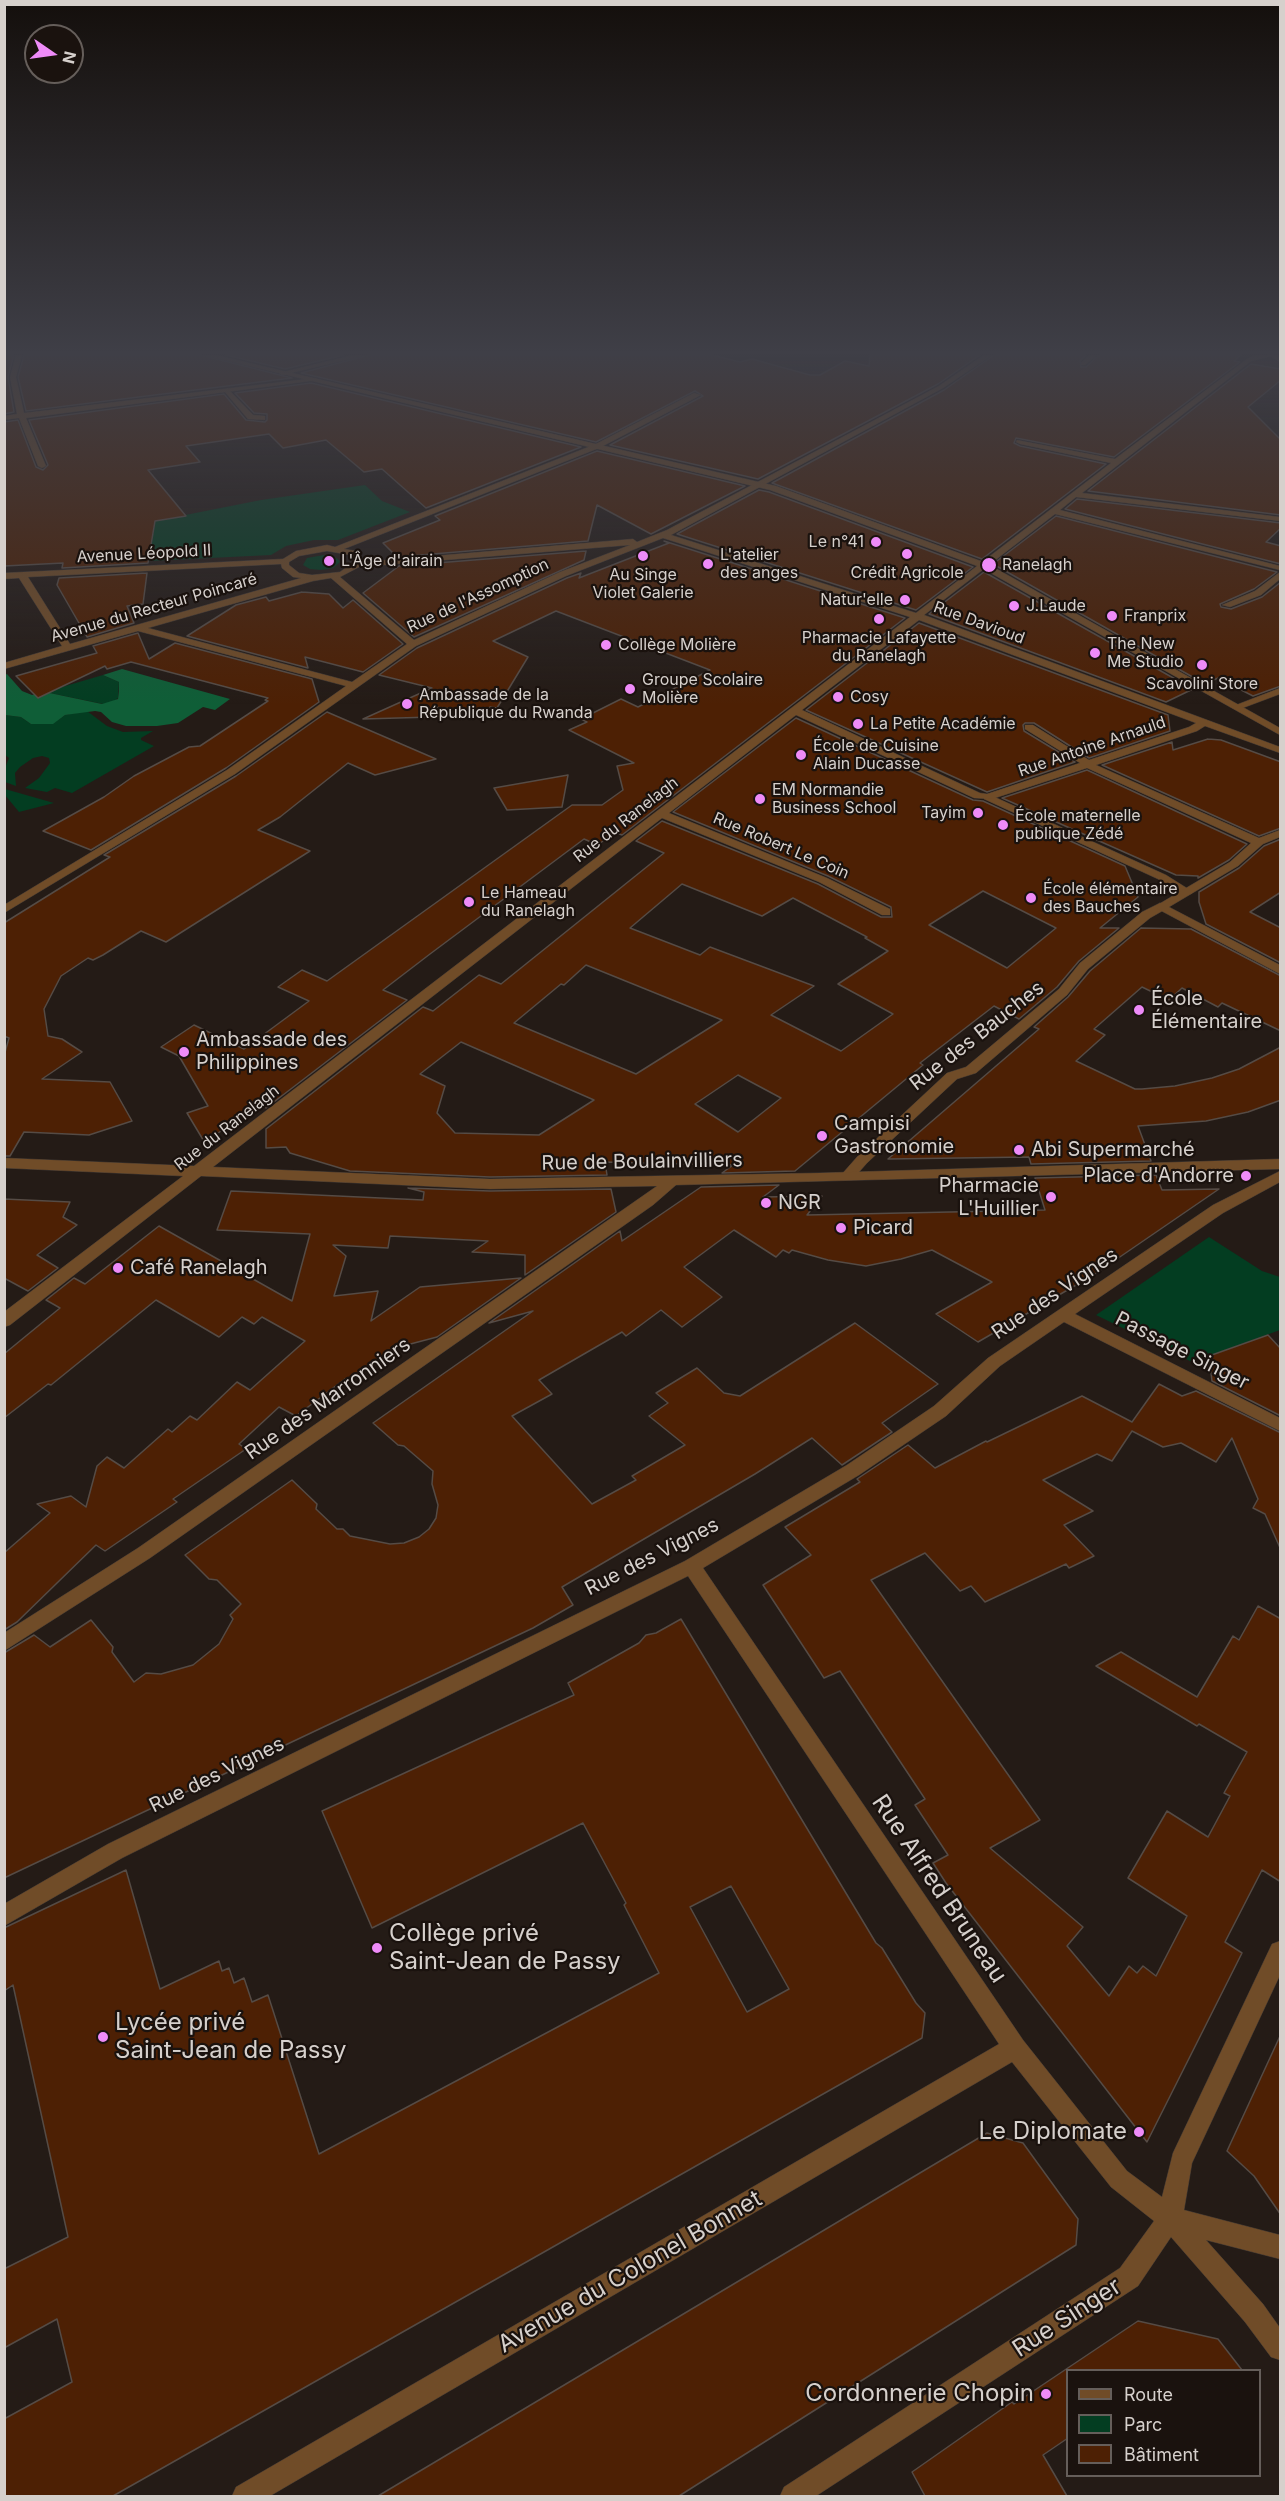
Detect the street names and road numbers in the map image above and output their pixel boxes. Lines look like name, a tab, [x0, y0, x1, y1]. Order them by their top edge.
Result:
street label: Avenue Léopold II	[76, 541, 212, 567]
street label: Rue de l'Assomption	[404, 555, 552, 637]
street label: Avenue du Recteur Poincaré	[49, 569, 259, 647]
street label: Rue Davioud	[931, 598, 1027, 648]
street label: Rue Antoine Arnauld	[1016, 713, 1168, 781]
street label: Rue du Ranelagh	[570, 773, 682, 867]
street label: Rue Robert Le Coin	[710, 809, 852, 883]
street label: Rue des Bauches	[905, 976, 1049, 1096]
street label: Rue du Ranelagh	[171, 1081, 283, 1175]
street label: Rue de Boulainvilliers	[541, 1148, 743, 1176]
street label: Rue des Vignes	[987, 1243, 1123, 1345]
street label: Passage Singer	[1111, 1307, 1253, 1395]
street label: Rue des Marronniers	[241, 1333, 415, 1465]
street label: Rue des Vignes	[581, 1513, 723, 1601]
street label: Rue des Vignes	[146, 1732, 288, 1818]
street label: Rue Alfred Bruneau	[865, 1789, 1013, 1989]
street label: Avenue du Colonel Bonnet	[493, 2185, 767, 2359]
street label: Rue Singer	[1007, 2272, 1127, 2364]

